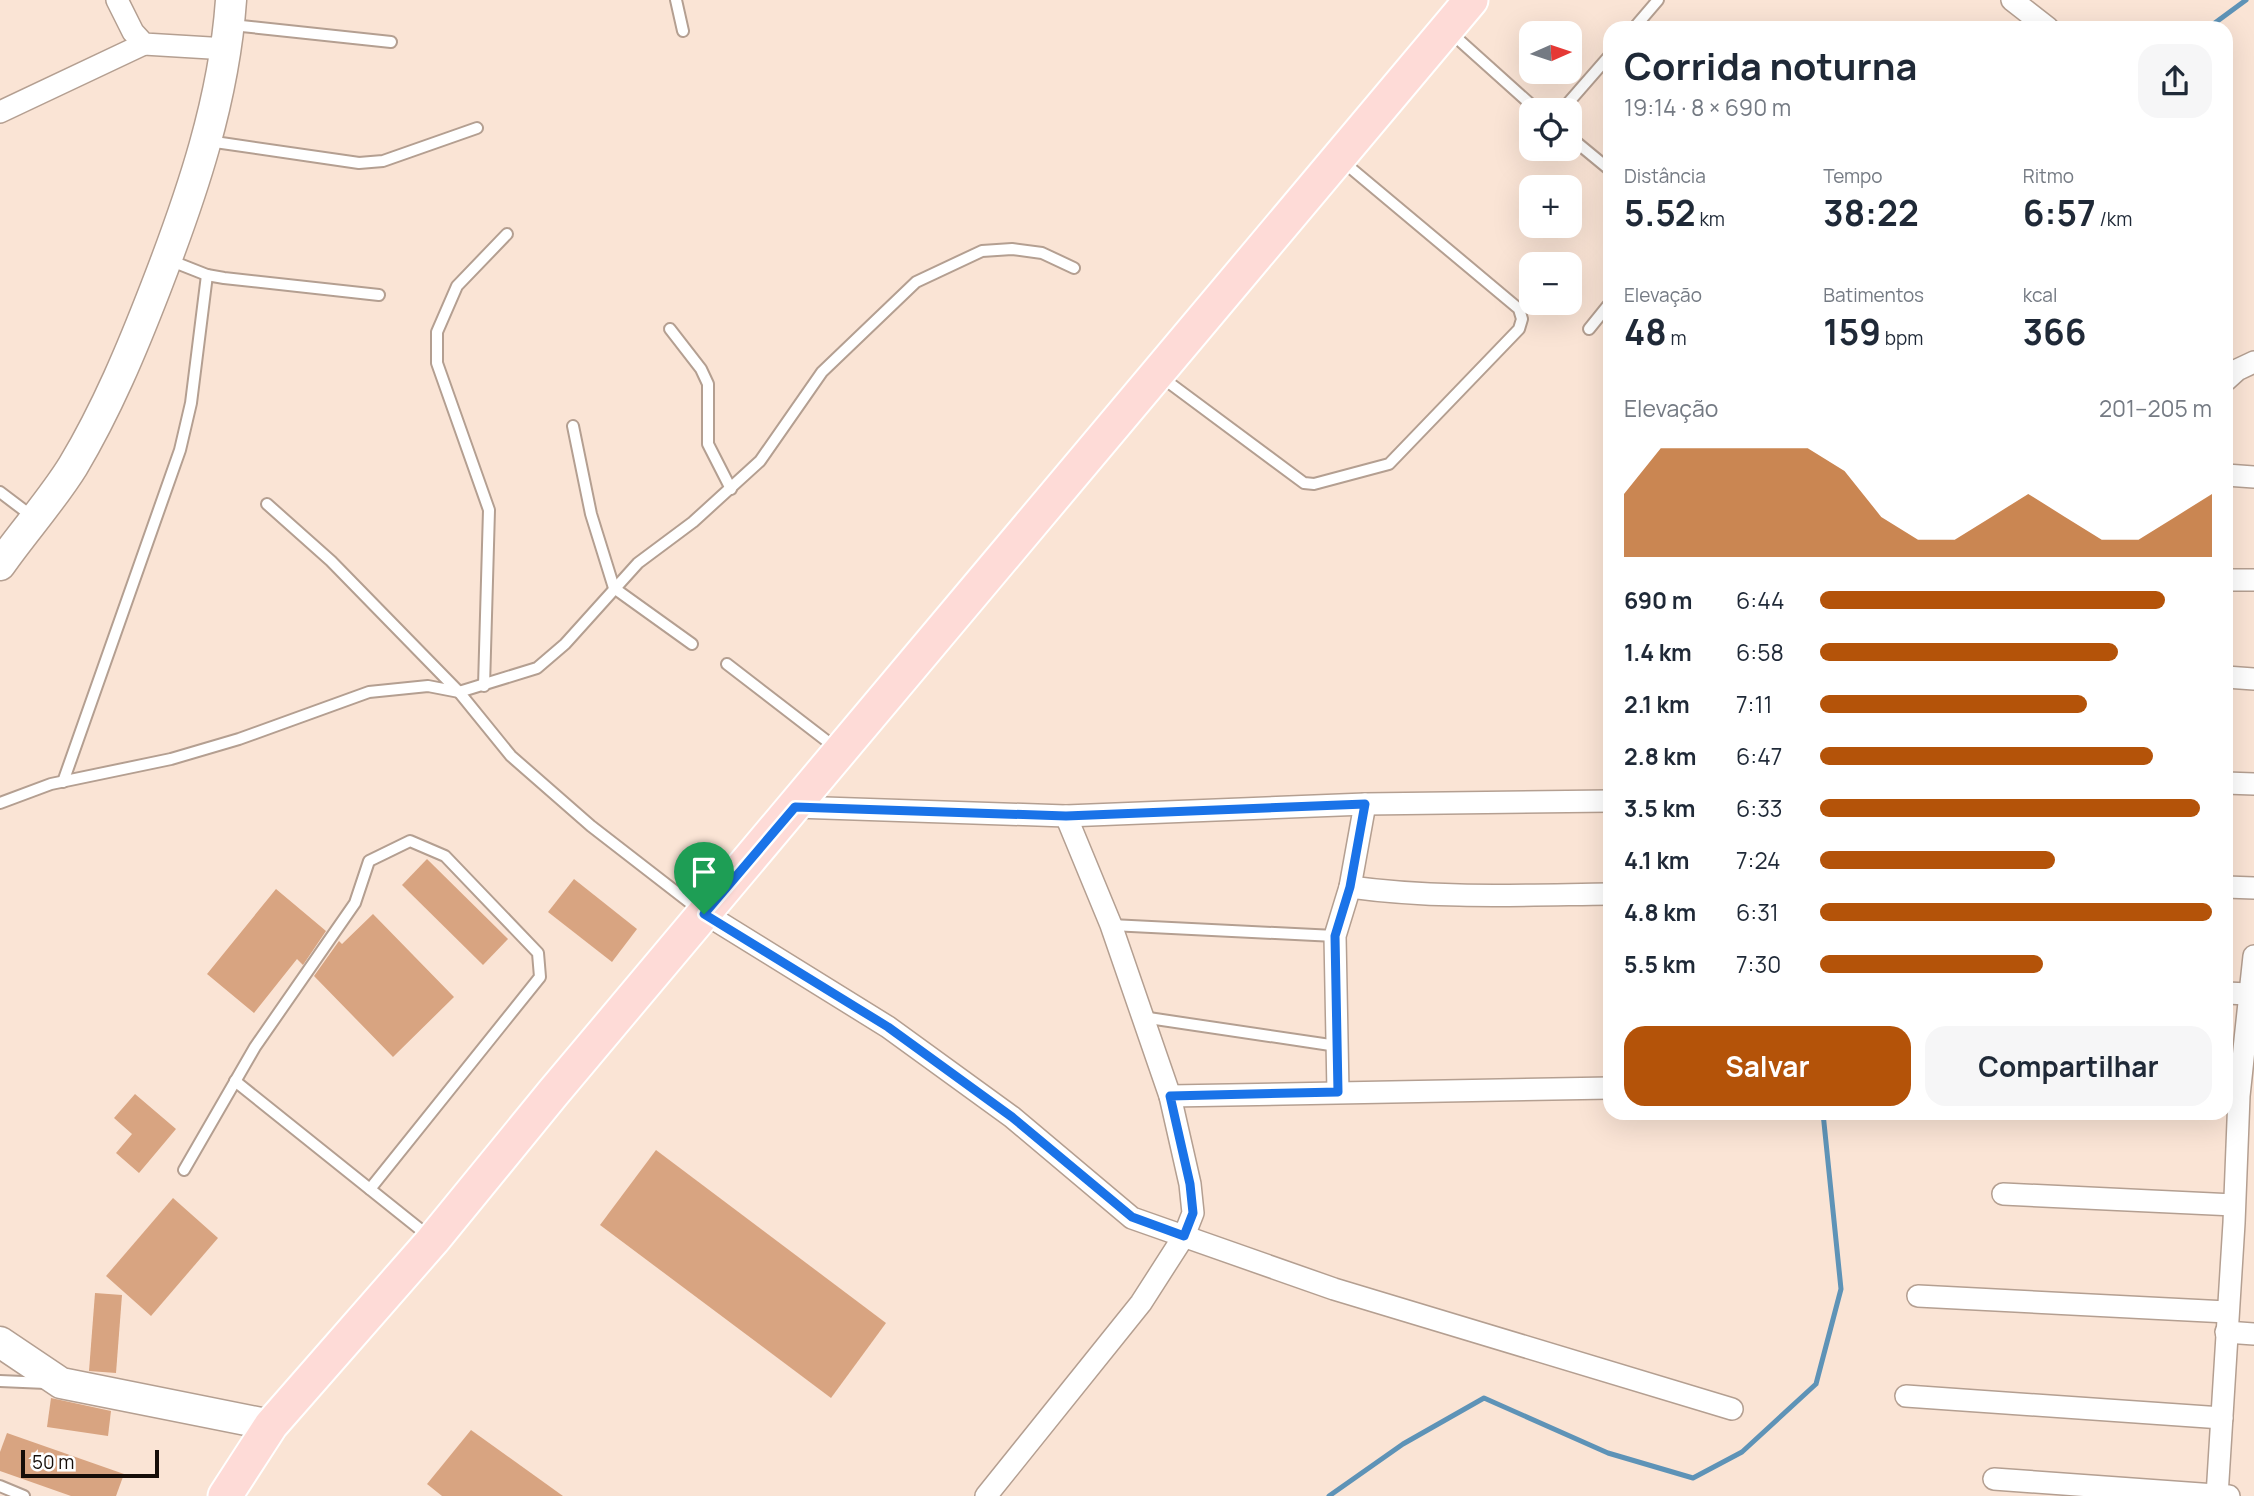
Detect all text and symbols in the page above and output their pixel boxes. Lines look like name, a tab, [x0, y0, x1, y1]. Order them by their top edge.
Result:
north arrow	[1519, 21, 1582, 84]
map controls	[1519, 21, 1582, 315]
text: Corrida noturna	[1624, 39, 1917, 91]
button: share	[2138, 44, 2212, 118]
text: 19:14 · 8 × 690 m	[1624, 91, 1791, 123]
button: locate	[1519, 98, 1582, 161]
text: Distância	[1624, 163, 1706, 189]
text: Tempo	[1823, 163, 1883, 189]
text: Ritmo	[2023, 163, 2074, 189]
button: +	[1519, 175, 1582, 238]
text: 5.52	[1624, 189, 1696, 237]
text: 38:22	[1823, 189, 1919, 237]
text: 6:57	[2023, 189, 2096, 237]
text: km	[1696, 206, 1725, 232]
text: /km	[2096, 206, 2132, 232]
button: −	[1519, 252, 1582, 315]
text: Elevação	[1624, 282, 1702, 308]
text: Batimentos	[1823, 282, 1924, 308]
text: kcal	[2023, 282, 2057, 308]
text: 48	[1624, 308, 1667, 356]
text: 159	[1823, 308, 1881, 356]
text: 366	[2023, 308, 2087, 356]
text: m	[1667, 325, 1687, 351]
text: bpm	[1881, 325, 1923, 351]
text: Elevação	[1624, 392, 1718, 424]
text: 201–205 m	[2099, 392, 2212, 424]
text: 690 m	[1624, 584, 1692, 616]
text: 6:44	[1736, 584, 1785, 616]
text: 1.4 km	[1624, 636, 1692, 668]
text: 6:58	[1736, 636, 1784, 668]
text: 2.1 km	[1624, 688, 1690, 720]
text: 7:11	[1736, 688, 1772, 720]
text: 2.8 km	[1624, 740, 1696, 772]
text: 6:47	[1736, 740, 1782, 772]
text: 3.5 km	[1624, 792, 1695, 824]
text: 6:33	[1736, 792, 1783, 824]
pin	[674, 842, 734, 914]
text: 4.1 km	[1624, 844, 1689, 876]
text: 7:24	[1736, 844, 1781, 876]
icon: arrive	[685, 853, 723, 891]
text: 4.8 km	[1624, 896, 1696, 928]
text: 6:31	[1736, 896, 1779, 928]
text: 5.5 km	[1624, 948, 1696, 980]
text: 7:30	[1736, 948, 1781, 980]
button: Salvar	[1624, 1026, 1911, 1106]
button: Compartilhar	[1925, 1026, 2212, 1106]
scale bar	[21, 1447, 159, 1479]
text: 50 m	[32, 1449, 74, 1475]

